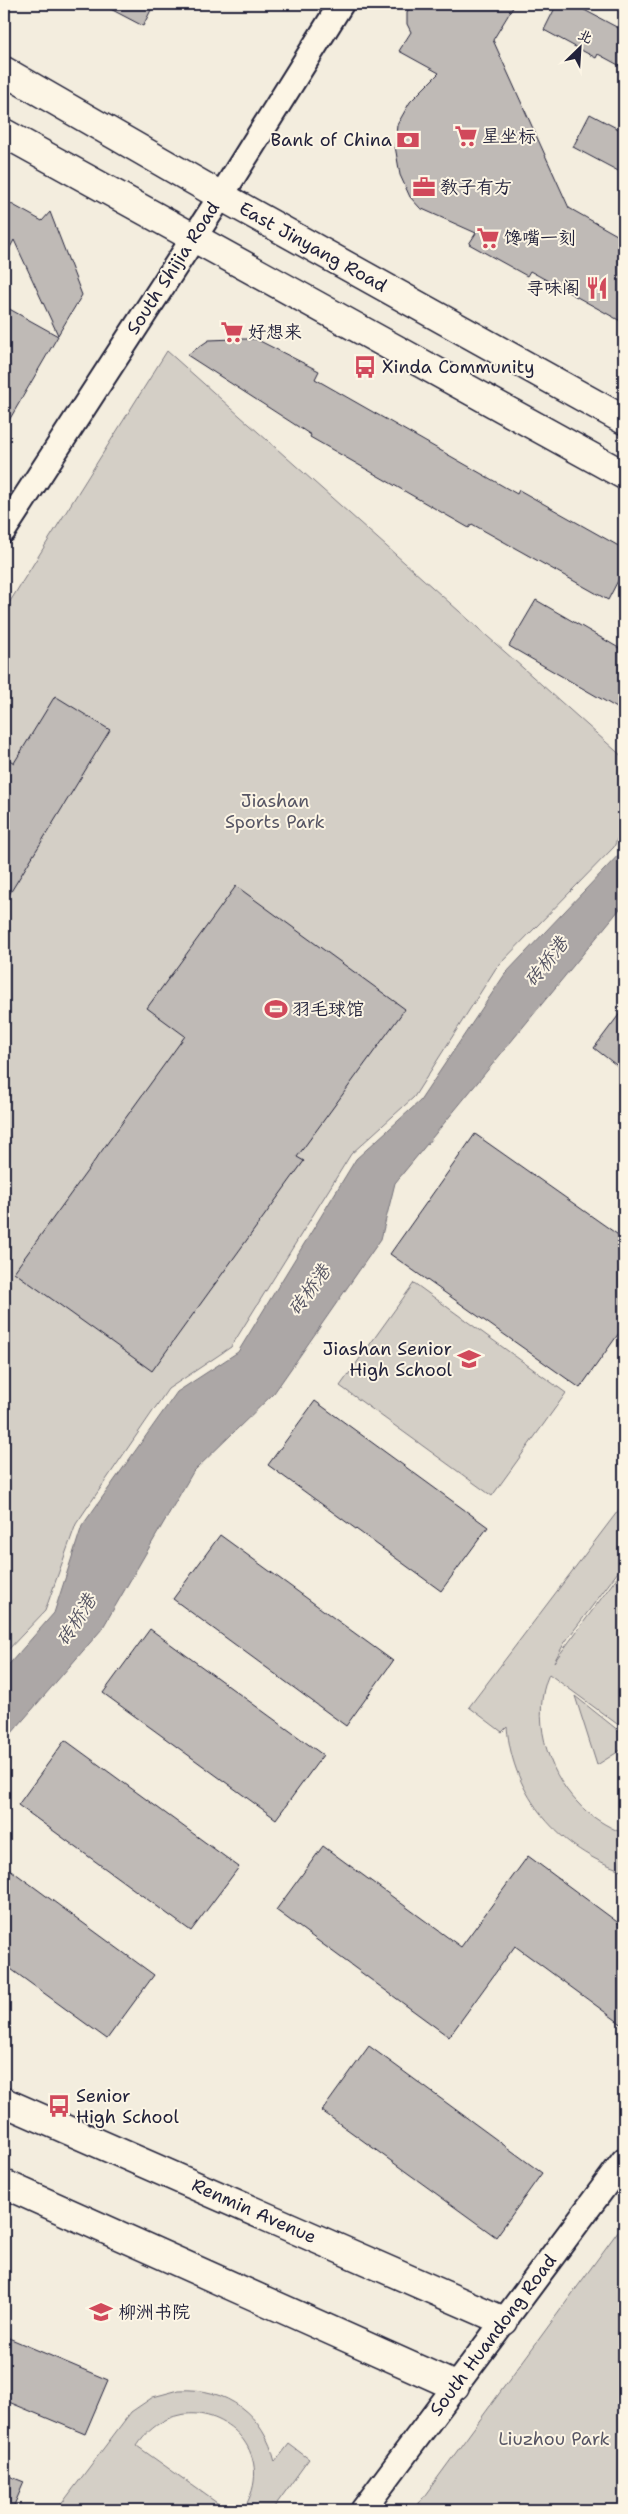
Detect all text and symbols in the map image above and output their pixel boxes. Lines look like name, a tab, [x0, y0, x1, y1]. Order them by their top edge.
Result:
north arrow	[556, 22, 606, 72]
text: 北	[575, 25, 596, 47]
supermarket icon: 星坐标	[453, 123, 479, 149]
place label: 星坐标	[482, 124, 536, 148]
bank icon: Bank of China	[395, 127, 421, 153]
place label: Bank of China	[271, 128, 392, 152]
office icon: 教子有方	[411, 174, 437, 200]
place label: 教子有方	[440, 175, 512, 199]
street label: East Jinyang Road	[235, 196, 391, 298]
street label: South Shijia Road	[121, 197, 225, 339]
supermarket icon: 馋嘴一刻	[475, 225, 501, 251]
place label: 馋嘴一刻	[504, 226, 576, 250]
restaurant icon: 寻味阁	[584, 275, 610, 301]
place label: 寻味阁	[526, 276, 580, 300]
supermarket icon: 好想来	[219, 319, 245, 345]
place label: 好想来	[248, 320, 302, 344]
bus stop icon: Xinda Community	[352, 354, 378, 380]
place label: Xinda Community	[382, 355, 534, 379]
park label: Jiashan Sports Park	[225, 789, 325, 834]
water label: 砖桥港	[519, 930, 575, 992]
sports icon: 羽毛球馆	[263, 996, 289, 1022]
place label: 羽毛球馆	[292, 997, 364, 1021]
water label: 砖桥港	[282, 1258, 337, 1320]
place label: Jiashan Senior High School	[323, 1337, 453, 1382]
school or university icon: Jiashan Senior High School	[456, 1346, 482, 1372]
water label: 砖桥港	[50, 1588, 103, 1651]
place label: Senior High School	[76, 2084, 179, 2129]
bus stop icon: Senior High School	[46, 2093, 72, 2119]
street label: Renmin Avenue	[188, 2173, 320, 2249]
street label: South Huandong Road	[424, 2249, 562, 2421]
school or university icon: 柳洲书院	[88, 2299, 114, 2325]
place label: 柳洲书院	[118, 2300, 190, 2324]
park label: Liuzhou Park	[498, 2427, 610, 2451]

